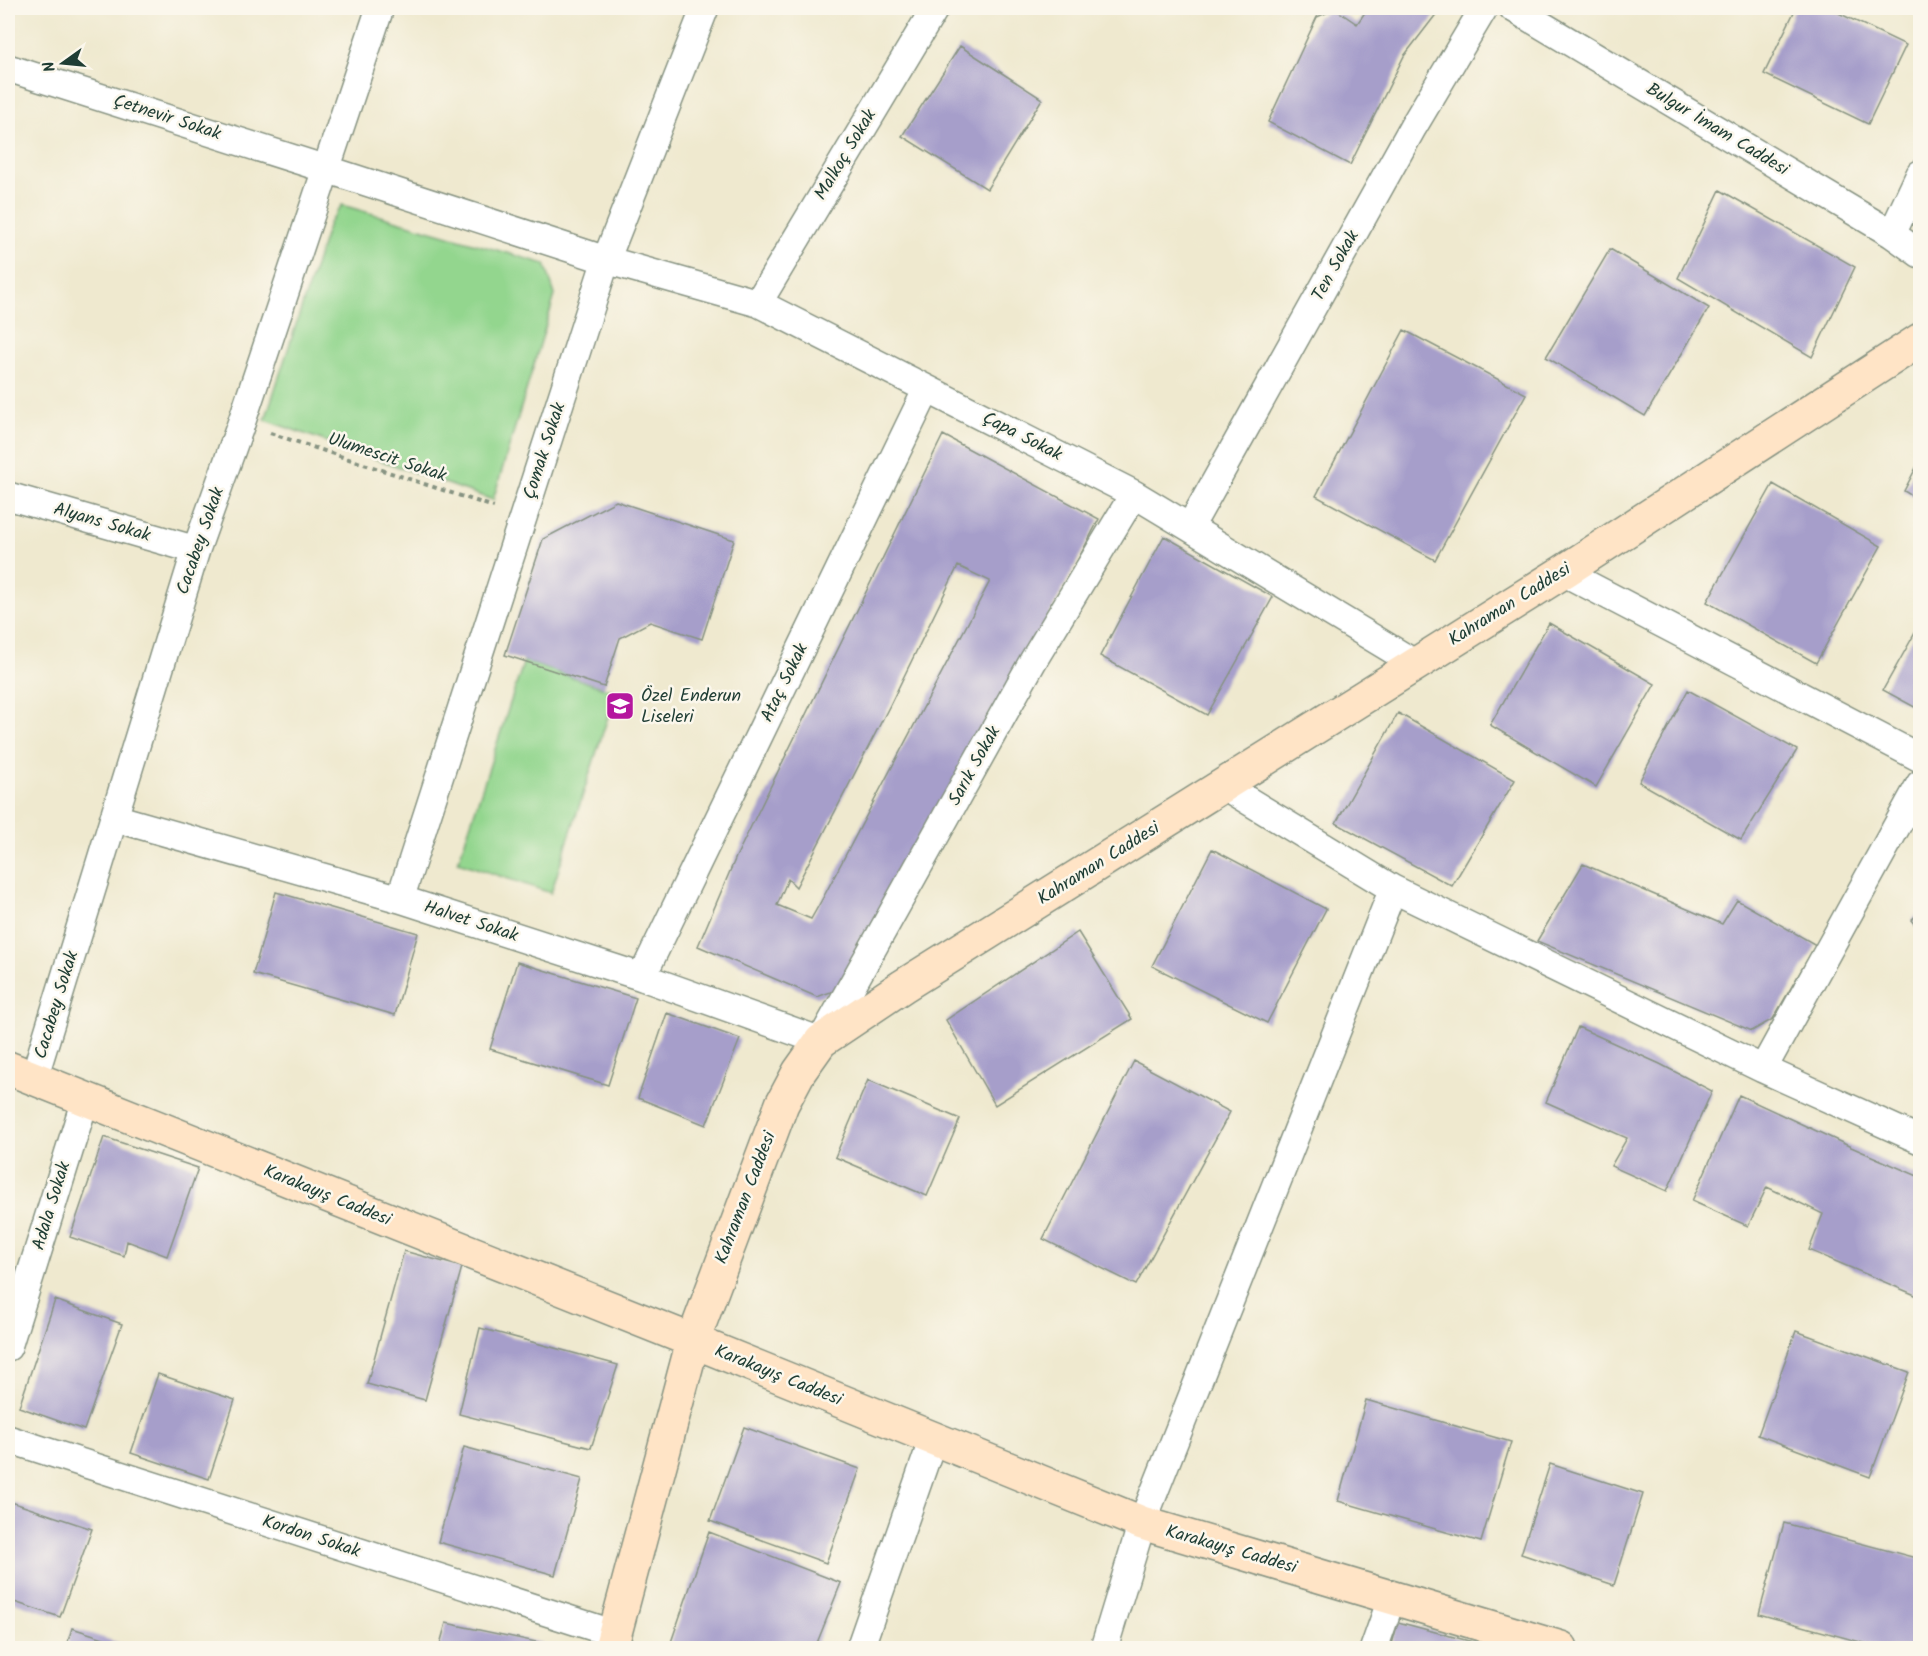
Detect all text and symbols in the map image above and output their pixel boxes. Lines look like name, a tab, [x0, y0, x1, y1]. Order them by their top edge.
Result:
north arrow	[33, 33, 93, 93]
text: N	[37, 58, 63, 75]
street label: Bulgur İmam Caddesi	[1640, 76, 1795, 185]
street label: Çetnevir Sokak	[109, 87, 225, 149]
street label: Malkoç Sokak	[807, 103, 885, 206]
street label: Ten Sokak	[1305, 225, 1368, 307]
street label: Çomak Sokak	[516, 398, 574, 503]
street label: Çapa Sokak	[977, 404, 1068, 470]
street label: Ulumescit Sokak	[324, 425, 451, 491]
street label: Cacabey Sokak	[169, 483, 233, 599]
street label: Alyans Sokak	[50, 495, 154, 551]
street label: Kahraman Caddesi	[1443, 555, 1578, 654]
street label: Ataç Sokak	[753, 638, 817, 727]
place label: Özel Enderun Liseleri	[641, 682, 741, 732]
school or university icon: Özel Enderun Liseleri	[604, 690, 636, 722]
street label: Sarık Sokak	[941, 720, 1009, 811]
street label: Kahraman Caddesi	[1032, 814, 1167, 913]
street label: Halvet Sokak	[420, 893, 523, 951]
street label: Cacabey Sokak	[27, 947, 87, 1063]
street label: Kahraman Caddesi	[707, 1127, 785, 1269]
street label: Adala Sokak	[25, 1157, 79, 1254]
street label: Karakayış Caddesi	[259, 1157, 396, 1235]
street label: Karakayış Caddesi	[710, 1337, 847, 1415]
street label: Kordon Sokak	[258, 1507, 364, 1567]
street label: Karakayış Caddesi	[1162, 1517, 1301, 1583]

